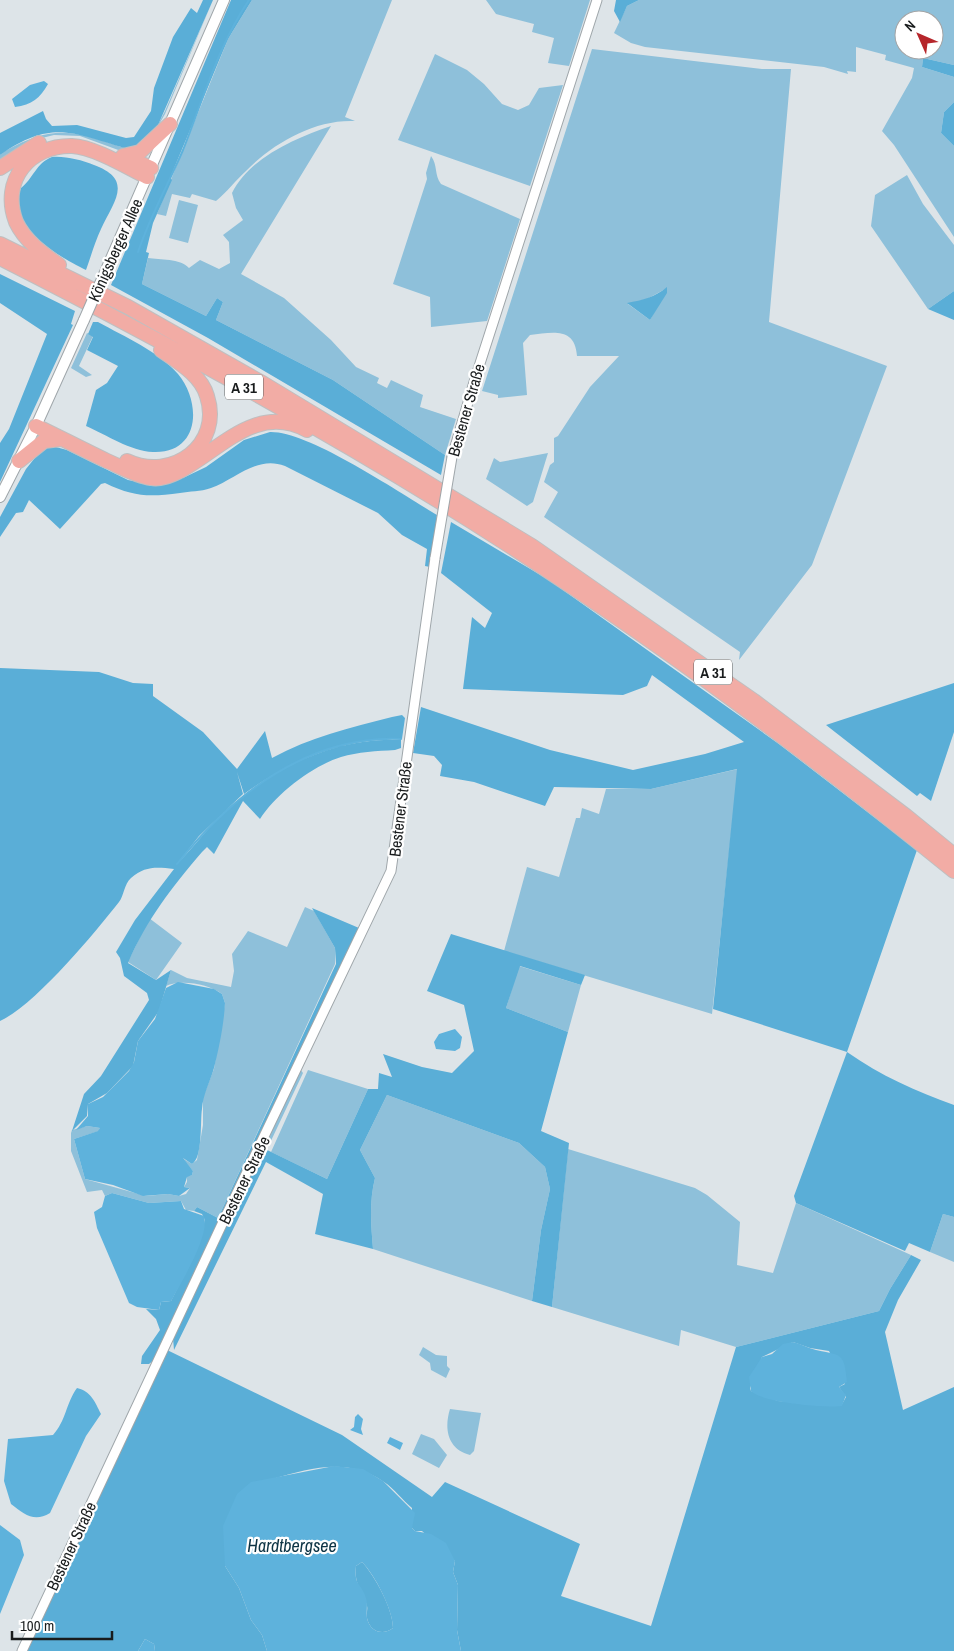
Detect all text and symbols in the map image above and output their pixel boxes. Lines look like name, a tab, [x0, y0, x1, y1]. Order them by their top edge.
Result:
north arrow	[894, 10, 944, 60]
text: N	[901, 17, 919, 35]
street label: Königsberger Allee	[82, 195, 148, 305]
street label: Bestener Straße	[442, 361, 490, 459]
road number: A 31	[225, 374, 263, 400]
road number: A 31	[694, 660, 732, 684]
street label: Bestener Straße	[383, 760, 417, 858]
street label: Bestener Straße	[213, 1132, 275, 1228]
street label: Bestener Straße	[41, 1498, 101, 1594]
water label: Hardtbergsee	[247, 1533, 337, 1558]
scale bar	[12, 1608, 112, 1640]
text: 100 m	[20, 1615, 54, 1636]

